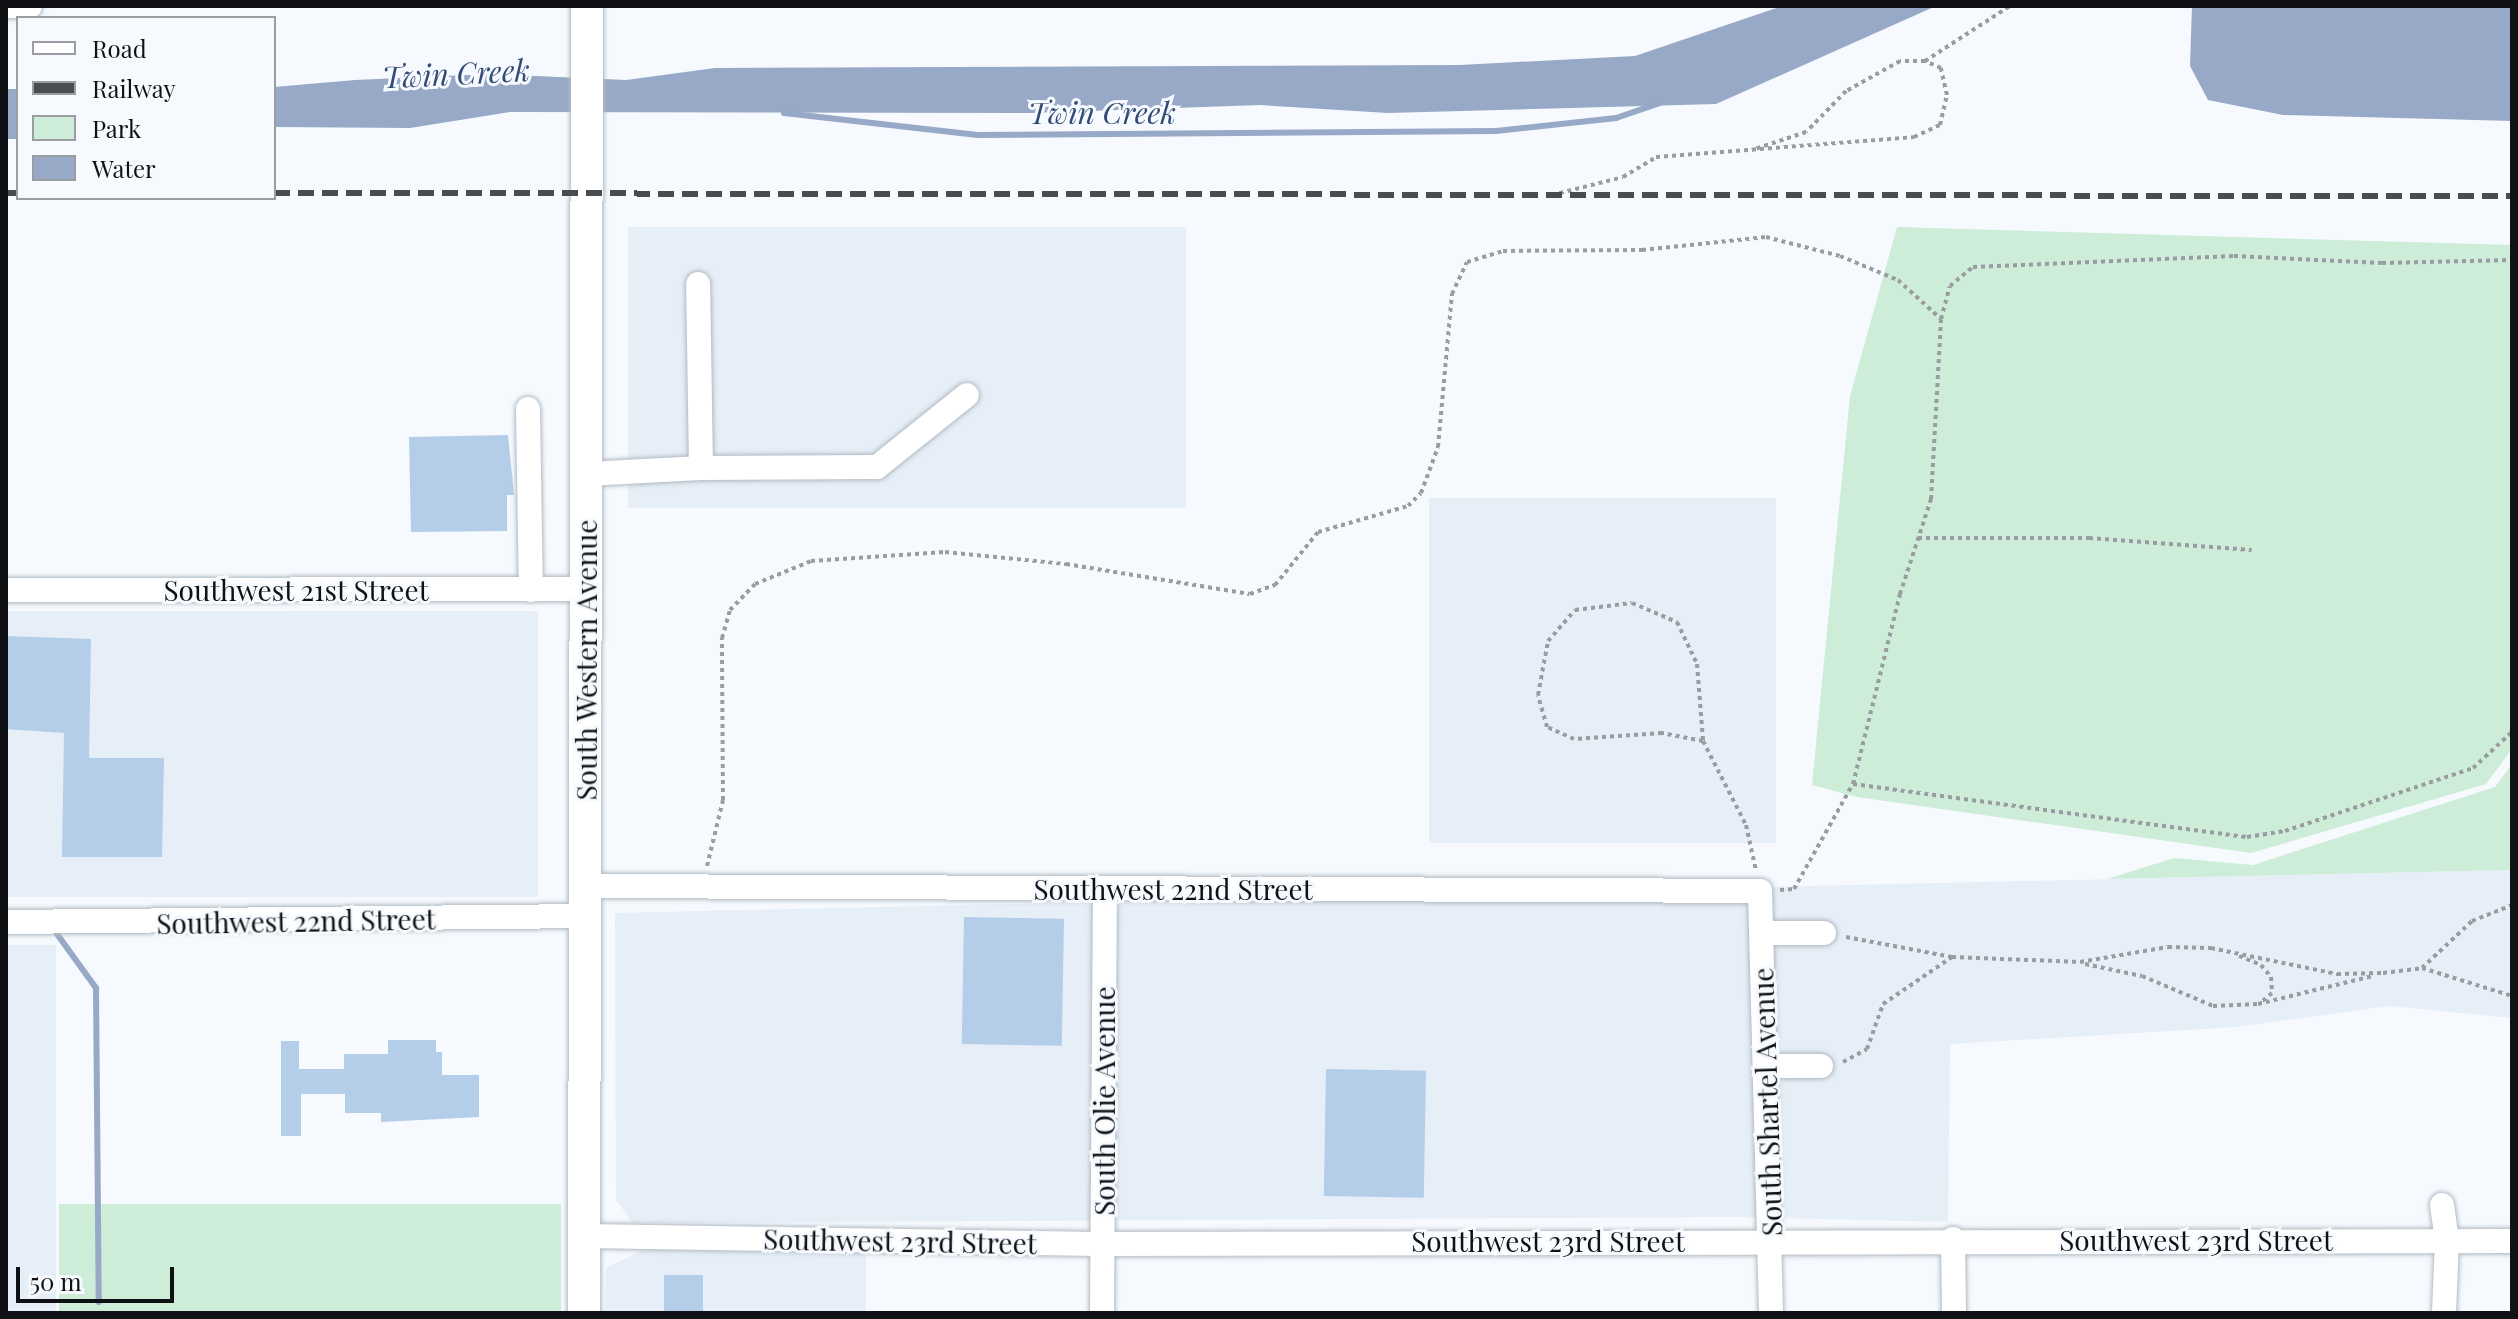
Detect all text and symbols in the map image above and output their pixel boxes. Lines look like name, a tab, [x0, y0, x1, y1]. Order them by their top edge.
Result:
legend	[16, 16, 276, 200]
text: Road	[92, 32, 147, 64]
water label: Twin Creek	[381, 51, 531, 95]
text: Railway	[92, 72, 176, 104]
water label: Twin Creek	[1028, 94, 1176, 130]
text: Park	[92, 112, 141, 144]
text: Water	[92, 152, 156, 184]
street label: South Western Avenue	[569, 519, 603, 801]
street label: Southwest 21st Street	[163, 573, 429, 607]
street label: Southwest 22nd Street	[1033, 872, 1313, 906]
street label: Southwest 22nd Street	[156, 902, 436, 940]
street label: South Shartel Avenue	[1746, 967, 1788, 1237]
street label: South Olie Avenue	[1087, 986, 1121, 1216]
street label: Southwest 23rd Street	[763, 1222, 1037, 1260]
street label: Southwest 23rd Street	[2059, 1223, 2333, 1257]
street label: Southwest 23rd Street	[1411, 1224, 1685, 1258]
scale bar	[20, 1251, 178, 1301]
text: 50 m	[30, 1265, 82, 1297]

